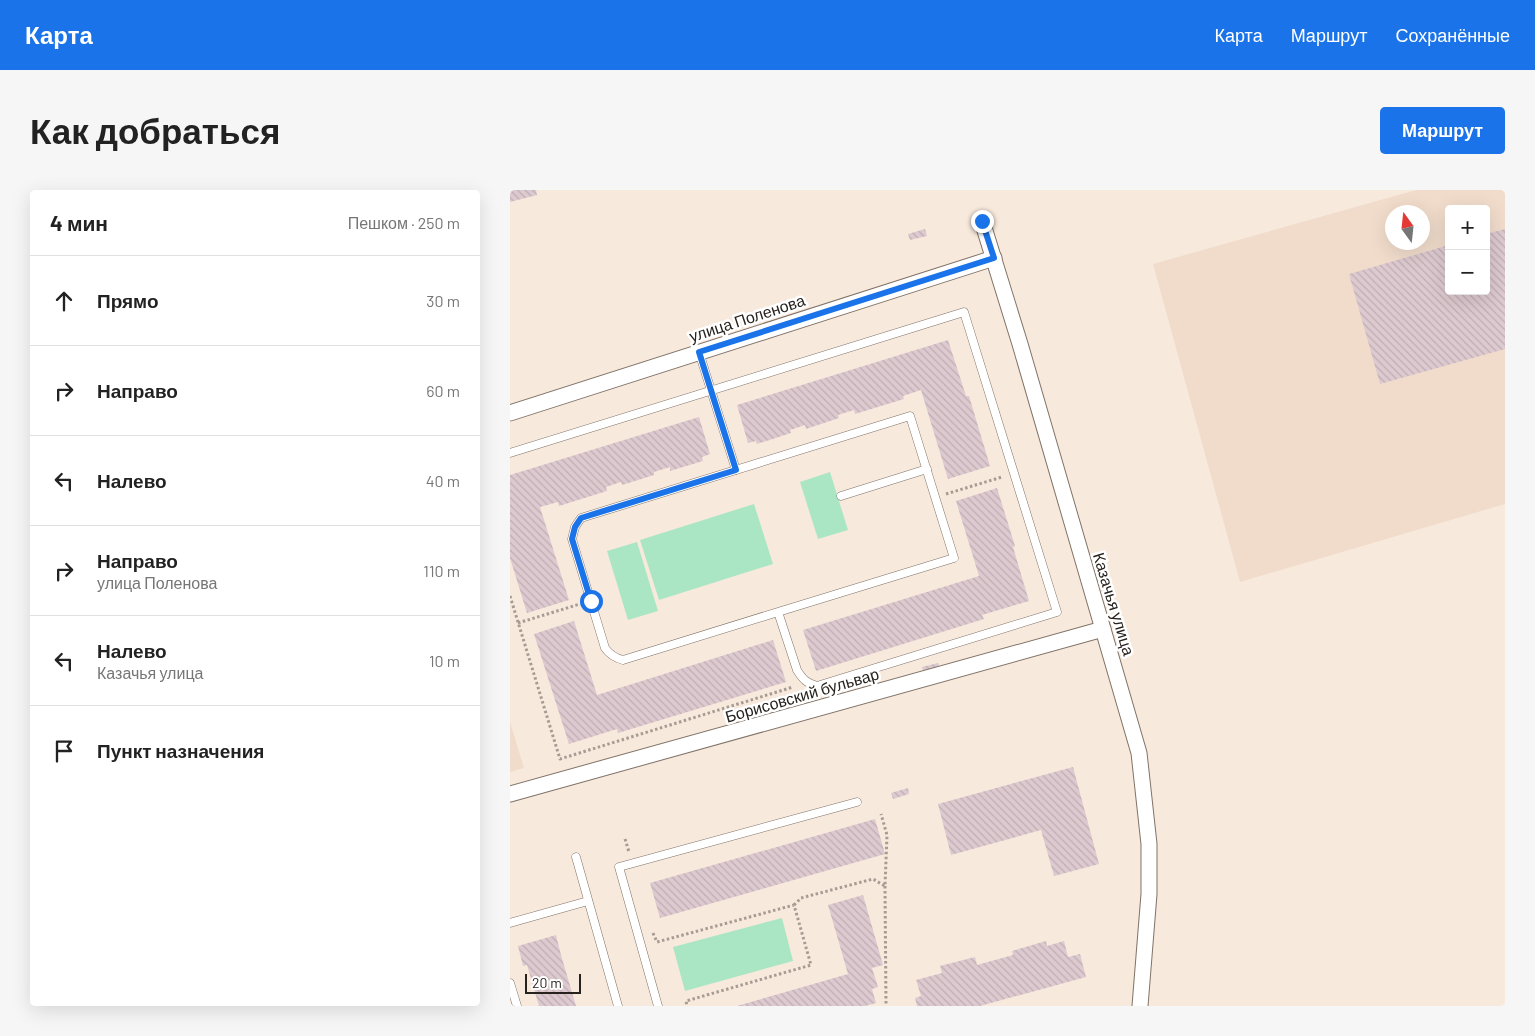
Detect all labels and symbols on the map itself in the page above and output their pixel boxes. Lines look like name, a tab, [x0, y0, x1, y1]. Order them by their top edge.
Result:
north arrow	[1385, 205, 1430, 250]
route end	[971, 210, 994, 233]
street label: улица Поленова	[687, 290, 807, 345]
street label: Казачья улица	[1090, 550, 1139, 658]
route start	[580, 590, 603, 613]
street label: Борисовский бульвар	[723, 663, 881, 726]
scale bar	[525, 971, 581, 994]

